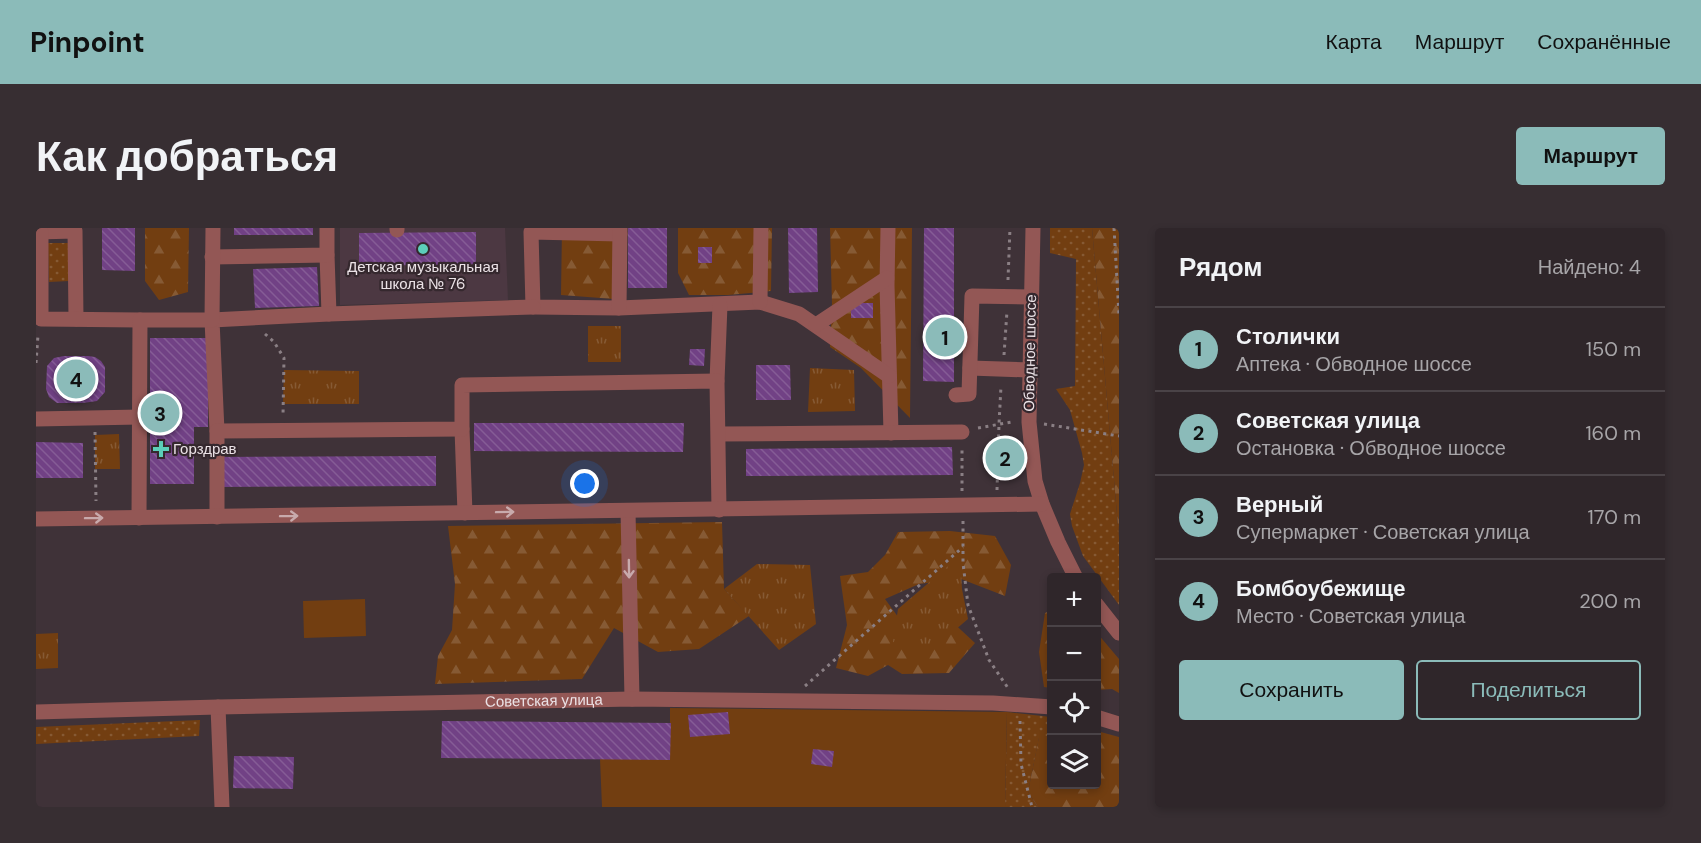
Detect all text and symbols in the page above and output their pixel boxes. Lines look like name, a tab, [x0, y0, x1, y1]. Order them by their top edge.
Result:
text: Pinpoint	[30, 24, 145, 61]
text: Карта	[1326, 28, 1382, 56]
text: Маршрут	[1415, 28, 1504, 56]
text: Сохранённые	[1537, 28, 1671, 56]
button: Маршрут	[1516, 127, 1665, 185]
text: Как добраться	[36, 129, 338, 184]
marker: Детская музыкальная школа № 76	[416, 242, 430, 256]
text: Рядом	[1179, 250, 1262, 284]
text: Найдено: 4	[1538, 254, 1641, 280]
place label: Детская музыкальная школа № 76	[347, 257, 499, 294]
street label: Обводное шоссе	[1019, 294, 1041, 412]
pin: 1	[926, 314, 964, 360]
text: Столички	[1236, 322, 1340, 351]
text: 1	[1195, 336, 1202, 362]
text: 150 m	[1586, 336, 1641, 362]
text: Аптека · Обводное шоссе	[1236, 351, 1472, 377]
pin: 4	[56, 356, 96, 402]
pin: 3	[140, 390, 180, 435]
text: Советская улица	[1236, 406, 1420, 435]
text: 2	[1193, 420, 1204, 446]
text: 160 m	[1585, 420, 1641, 446]
text: Остановка · Обводное шоссе	[1236, 435, 1506, 461]
pin: 2	[986, 436, 1024, 480]
place label: Горздрав	[173, 439, 237, 459]
marker: Горздрав	[154, 442, 168, 456]
your location	[570, 469, 599, 498]
text: Верный	[1236, 490, 1323, 519]
text: 3	[1192, 504, 1205, 530]
text: 170 m	[1588, 504, 1641, 530]
one-way arrow	[495, 507, 515, 518]
one-way arrow	[279, 510, 299, 521]
one-way arrow	[84, 512, 104, 524]
text: Супермаркет · Советская улица	[1236, 519, 1530, 545]
one-way arrow	[624, 559, 635, 579]
map controls	[1047, 573, 1101, 789]
button: +	[1047, 573, 1101, 627]
text: Бомбоубежище	[1236, 574, 1405, 603]
text: 4	[1192, 588, 1205, 614]
text: 200 m	[1579, 588, 1641, 614]
text: Место · Советская улица	[1236, 603, 1465, 629]
button: −	[1047, 627, 1101, 681]
button: Сохранить	[1179, 660, 1404, 720]
button: Поделиться	[1416, 660, 1641, 720]
button: locate	[1047, 681, 1101, 735]
street label: Советская улица	[485, 690, 604, 712]
button: layers	[1047, 735, 1101, 789]

